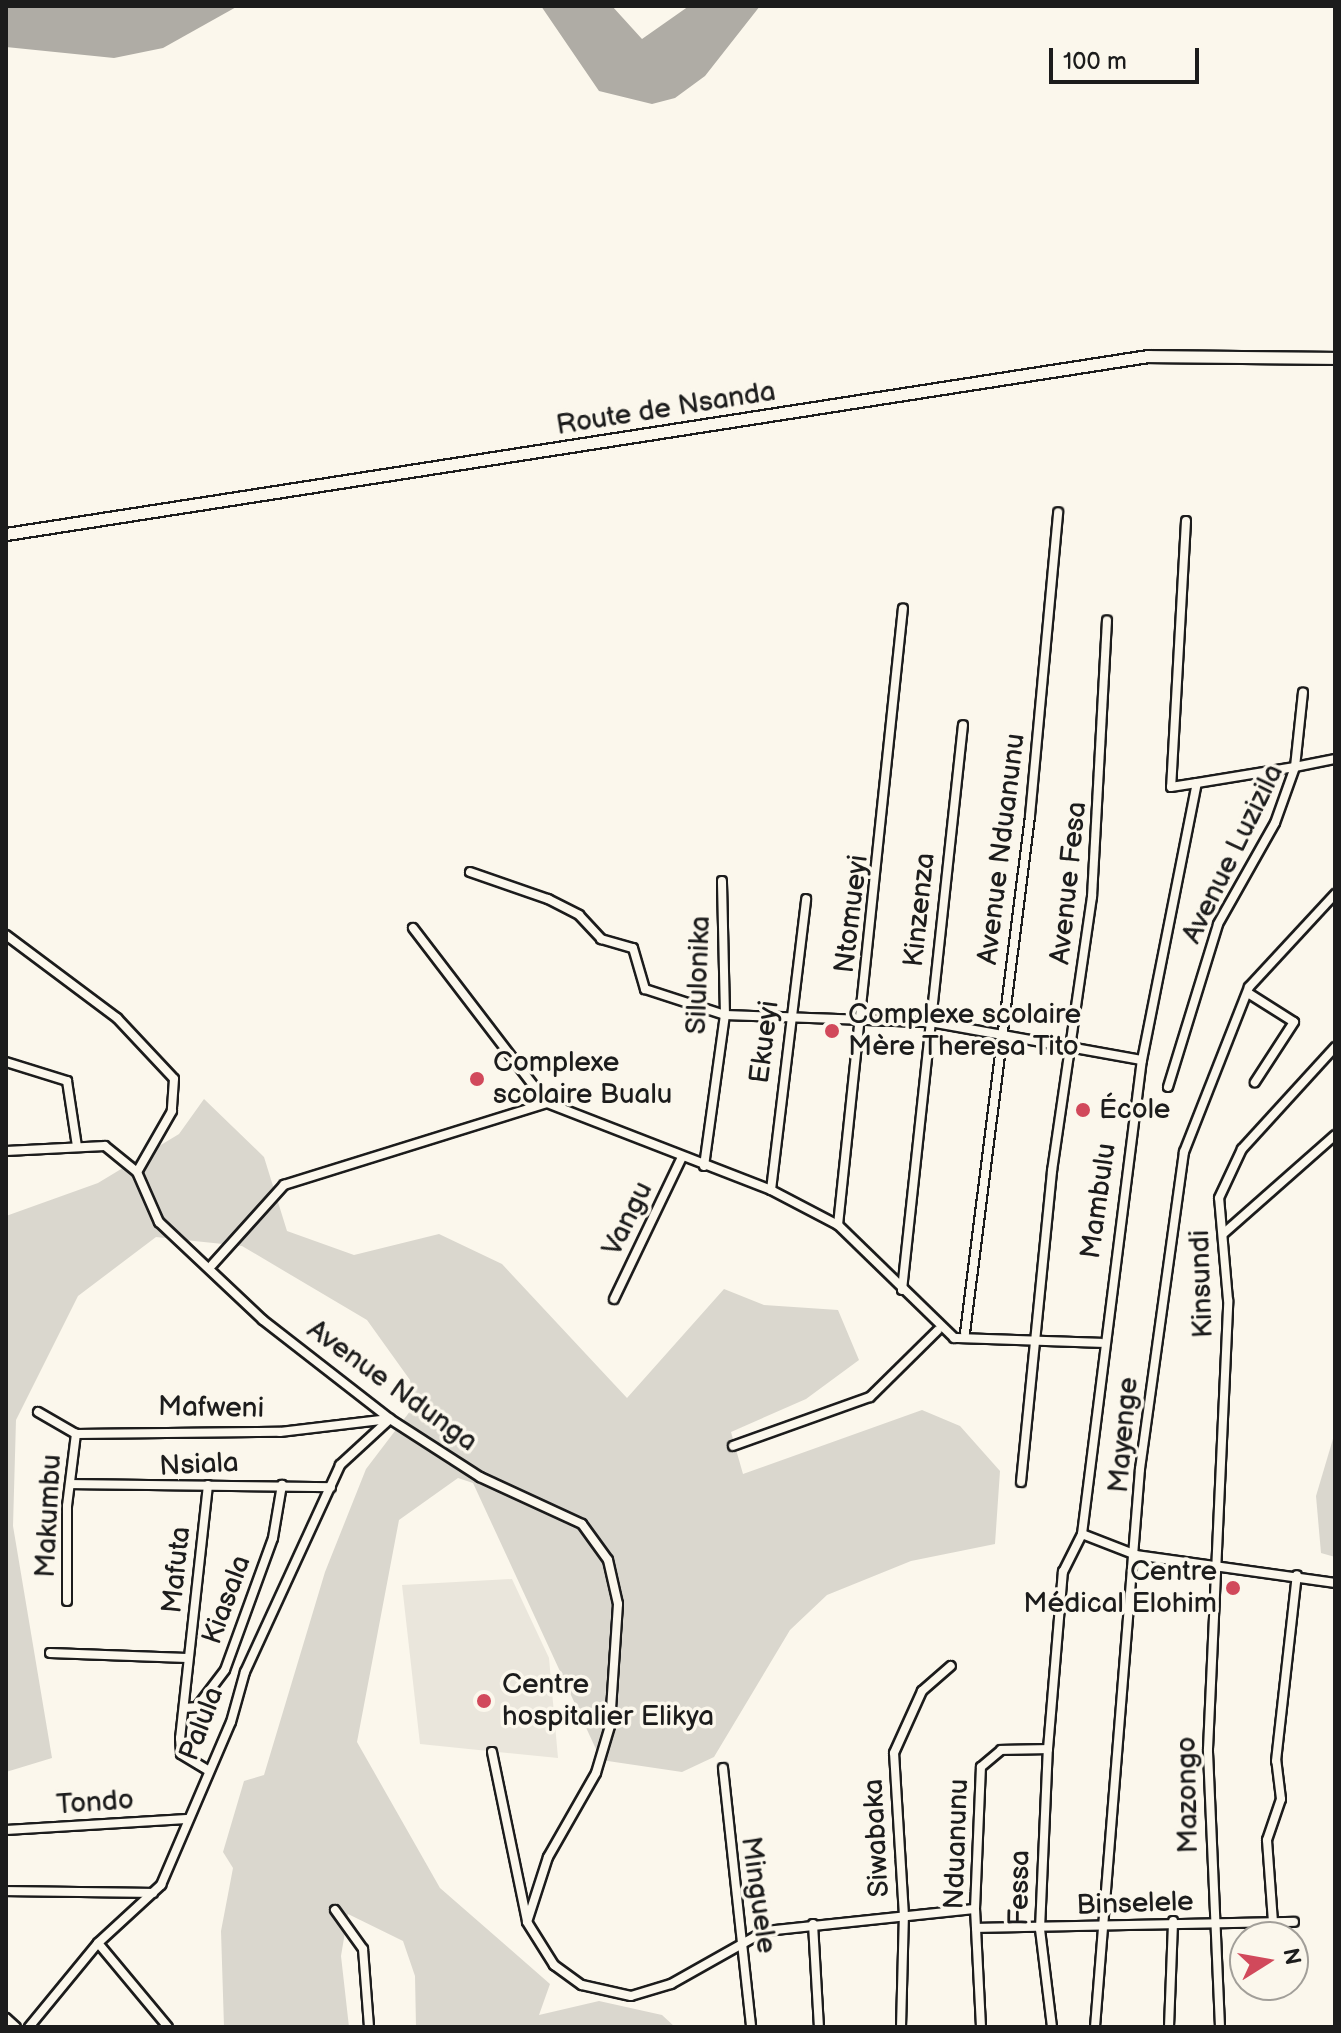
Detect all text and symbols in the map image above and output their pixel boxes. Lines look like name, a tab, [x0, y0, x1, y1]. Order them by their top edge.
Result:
scale bar	[1053, 32, 1203, 82]
text: 100 m	[1063, 47, 1127, 76]
street label: Route de Nsanda	[554, 375, 778, 443]
street label: Avenue Nduanunu	[971, 732, 1033, 966]
street label: Avenue Luzizila	[1175, 759, 1291, 949]
street label: Avenue Fesa	[1044, 800, 1094, 966]
street label: Kinzenza	[897, 851, 943, 969]
street label: Ntomueyi	[828, 853, 876, 975]
street label: Silulonika	[680, 915, 718, 1035]
place label: Complexe scolaire Mère Theresa Tito	[848, 998, 1081, 1064]
street label: Ekueyi	[743, 999, 787, 1085]
marker: Complexe scolaire Mère Theresa Tito	[823, 1022, 841, 1040]
place label: Complexe scolaire Bualu	[493, 1046, 672, 1112]
marker: Complexe scolaire Bualu	[468, 1070, 486, 1088]
place label: École	[1099, 1093, 1170, 1127]
marker: École	[1074, 1101, 1092, 1119]
street label: Mambulu	[1074, 1141, 1124, 1261]
street label: Vangu	[596, 1176, 660, 1262]
street label: Kinsundi	[1183, 1229, 1221, 1339]
street label: Avenue Ndunga	[300, 1313, 484, 1459]
street label: Mayenge	[1102, 1376, 1146, 1494]
street label: Mafweni	[158, 1390, 264, 1426]
street label: Nsiala	[159, 1446, 239, 1484]
street label: Makumbu	[29, 1453, 69, 1579]
street label: Mafuta	[156, 1525, 198, 1615]
street label: Kiasala	[195, 1551, 259, 1649]
place label: Centre Médical Elohim	[1023, 1555, 1217, 1621]
marker: Centre Médical Elohim	[1224, 1579, 1242, 1597]
place label: Centre hospitalier Elikya	[502, 1668, 714, 1734]
street label: Palula	[173, 1682, 231, 1766]
marker: Centre hospitalier Elikya	[473, 1690, 495, 1712]
street label: Mazongo	[1170, 1736, 1206, 1854]
street label: Siwabaka	[857, 1778, 897, 1898]
street label: Nduanunu	[938, 1778, 976, 1910]
street label: Tondo	[55, 1784, 135, 1822]
street label: Minguele	[733, 1834, 783, 1956]
street label: Fessa	[1003, 1850, 1037, 1926]
street label: Binselele	[1076, 1885, 1194, 1923]
north arrow	[1229, 1921, 1309, 2001]
text: N	[1276, 1946, 1306, 1967]

